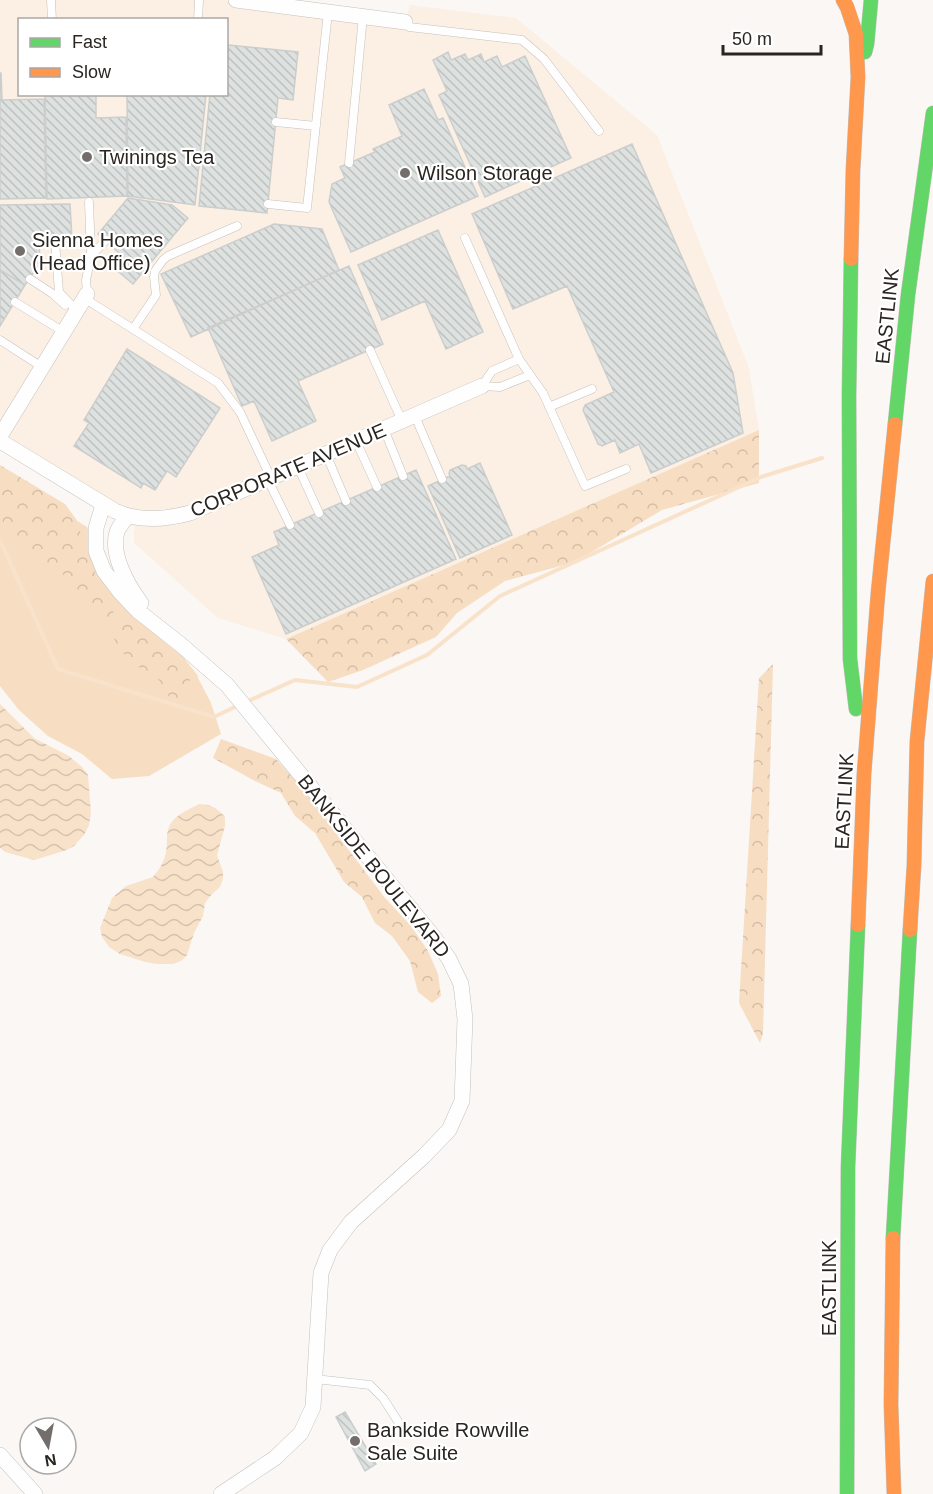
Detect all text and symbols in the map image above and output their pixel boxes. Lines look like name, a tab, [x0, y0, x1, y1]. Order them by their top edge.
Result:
legend	[18, 18, 228, 96]
scale bar	[723, 18, 820, 56]
text: 50 m	[732, 29, 772, 49]
text: Fast	[72, 32, 107, 52]
text: Slow	[72, 62, 112, 82]
place label: Twinings Tea	[99, 146, 215, 168]
marker: Twinings Tea	[80, 150, 94, 164]
place label: Wilson Storage	[417, 162, 553, 184]
marker: Wilson Storage	[398, 166, 412, 180]
place label: Sienna Homes (Head Office)	[32, 229, 163, 274]
marker: Sienna Homes (Head Office)	[13, 244, 27, 258]
street label: EASTLINK	[871, 266, 903, 365]
street label: CORPORATE AVENUE	[187, 419, 389, 521]
street label: EASTLINK	[830, 751, 858, 850]
street label: BANKSIDE BOULEVARD	[294, 770, 454, 962]
street label: EASTLINK	[818, 1239, 840, 1336]
north arrow	[18, 1416, 78, 1476]
place label: Bankside Rowville Sale Suite	[367, 1419, 529, 1464]
marker: Bankside Rowville Sale Suite	[348, 1434, 362, 1448]
text: N	[43, 1451, 58, 1470]

